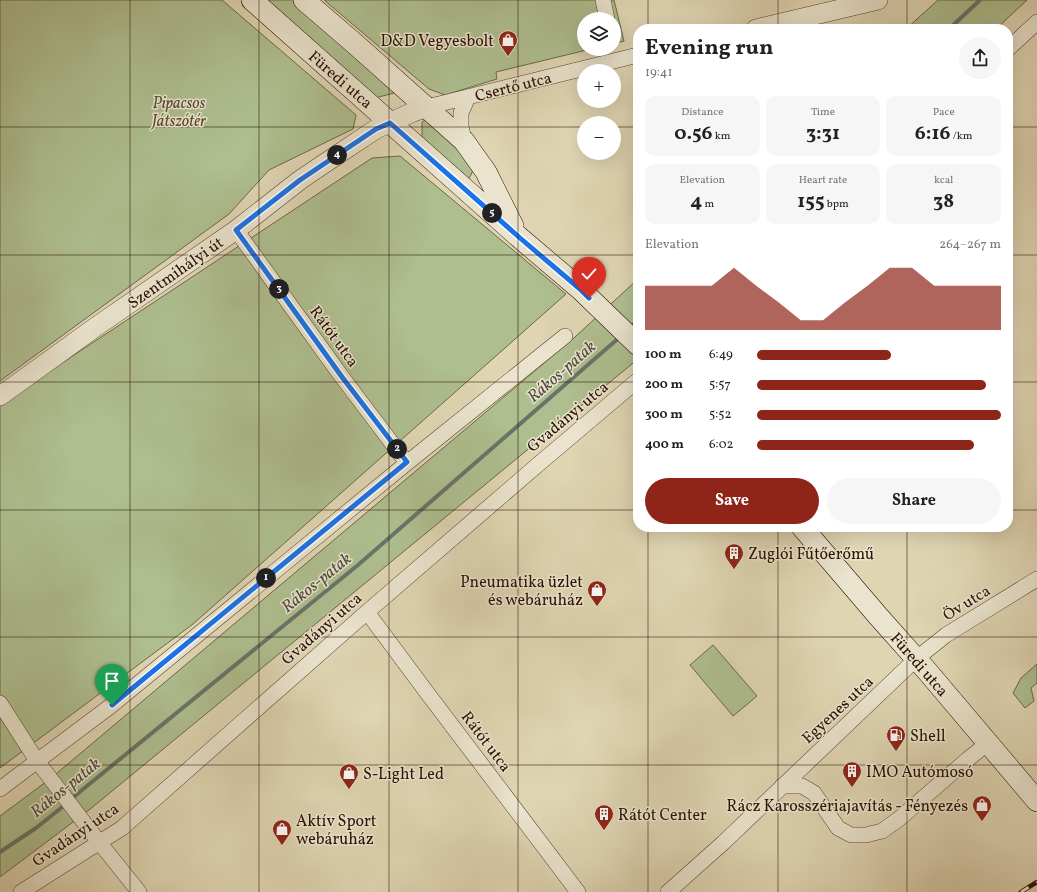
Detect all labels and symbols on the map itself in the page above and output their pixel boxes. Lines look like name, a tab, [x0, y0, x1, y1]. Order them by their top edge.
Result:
shop icon: D&D Vegyesbolt	[497, 29, 519, 57]
place label: D&D Vegyesbolt	[380, 31, 494, 53]
street label: Füredi utca	[303, 46, 377, 115]
street label: Csertő utca	[473, 68, 554, 108]
park label: Pipacsos Játszótér	[150, 93, 207, 133]
pin: 4	[327, 145, 347, 165]
pin: 5	[482, 203, 502, 223]
street label: Szentmihályi út	[124, 232, 229, 315]
pin	[572, 257, 606, 298]
pin: 3	[269, 279, 289, 299]
street label: Rátót utca	[304, 302, 363, 372]
water label: Rákos-patak	[523, 336, 601, 408]
street label: Gvadányi utca	[523, 377, 614, 458]
pin: 2	[387, 439, 407, 459]
building icon: Zuglói Fűtőerőmű	[723, 542, 745, 570]
place label: Zuglói Fűtőerőmű	[748, 544, 874, 566]
water label: Rákos-patak	[277, 548, 357, 619]
pin: 1	[256, 568, 276, 588]
place label: Pneumatika üzlet és webáruház	[460, 572, 583, 612]
shop icon: Pneumatika üzlet és webáruház	[586, 579, 608, 607]
street label: Öv utca	[939, 580, 995, 627]
street label: Gvadányi utca	[277, 588, 367, 671]
street label: Füredi utca	[884, 628, 953, 702]
pin	[95, 664, 129, 705]
street label: Egyenes utca	[798, 671, 879, 749]
street label: Rátót utca	[455, 707, 516, 777]
fuel station icon: Shell	[885, 724, 907, 752]
place label: Shell	[910, 726, 946, 748]
water label: Rákos-patak	[26, 753, 106, 824]
building icon: IMO Autómosó	[841, 760, 863, 788]
shop icon: S-Light Led	[338, 762, 360, 790]
place label: IMO Autómosó	[866, 762, 973, 784]
place label: S-Light Led	[363, 764, 444, 786]
shop icon: Rácz Karosszériajavítás - Fényezés	[971, 794, 993, 822]
place label: Rácz Karosszériajavítás - Fényezés	[727, 796, 968, 818]
street label: Gvadányi utca	[28, 798, 124, 873]
building icon: Rátót Center	[593, 803, 615, 831]
place label: Rátót Center	[618, 805, 707, 827]
place label: Aktív Sport webáruház	[296, 811, 377, 851]
shop icon: Aktív Sport webáruház	[271, 818, 293, 846]

